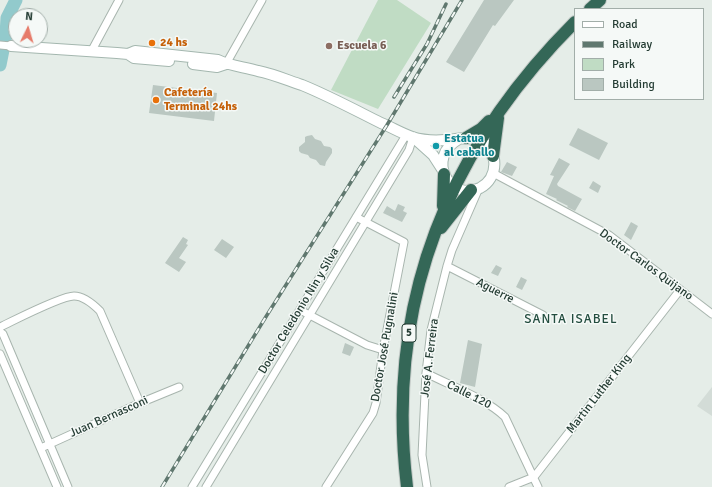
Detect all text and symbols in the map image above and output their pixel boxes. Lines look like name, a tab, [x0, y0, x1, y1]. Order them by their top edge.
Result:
north arrow	[8, 8, 48, 48]
legend	[574, 8, 704, 100]
text: N	[25, 10, 33, 23]
text: Road	[612, 17, 638, 32]
place label: 24 hs	[160, 36, 187, 50]
text: Railway	[612, 37, 652, 52]
marker: 24 hs	[147, 38, 157, 48]
place label: Escuela 6	[337, 39, 386, 53]
marker: Escuela 6	[324, 41, 334, 51]
text: Park	[612, 57, 635, 72]
text: Building	[612, 77, 655, 92]
place label: Cafetería Terminal 24hs	[164, 86, 237, 114]
marker: Cafetería Terminal 24hs	[151, 95, 161, 105]
place label: Estatua al caballo	[444, 132, 495, 160]
marker: Estatua al caballo	[431, 141, 441, 151]
street label: Doctor Carlos Quijano	[596, 226, 696, 304]
street label: Doctor Celedonio Nin y Silva	[256, 245, 342, 377]
street label: Aguerre	[474, 275, 516, 307]
street label: Doctor José Pugnalini	[368, 291, 402, 403]
district label: SANTA ISABEL	[524, 312, 618, 328]
street label: José A. Ferreira	[418, 318, 442, 398]
road number: 5	[402, 324, 416, 342]
street label: Martin Luther King	[564, 351, 634, 437]
street label: Calle 120	[444, 378, 494, 412]
street label: Juan Bernasconi	[68, 393, 150, 441]

